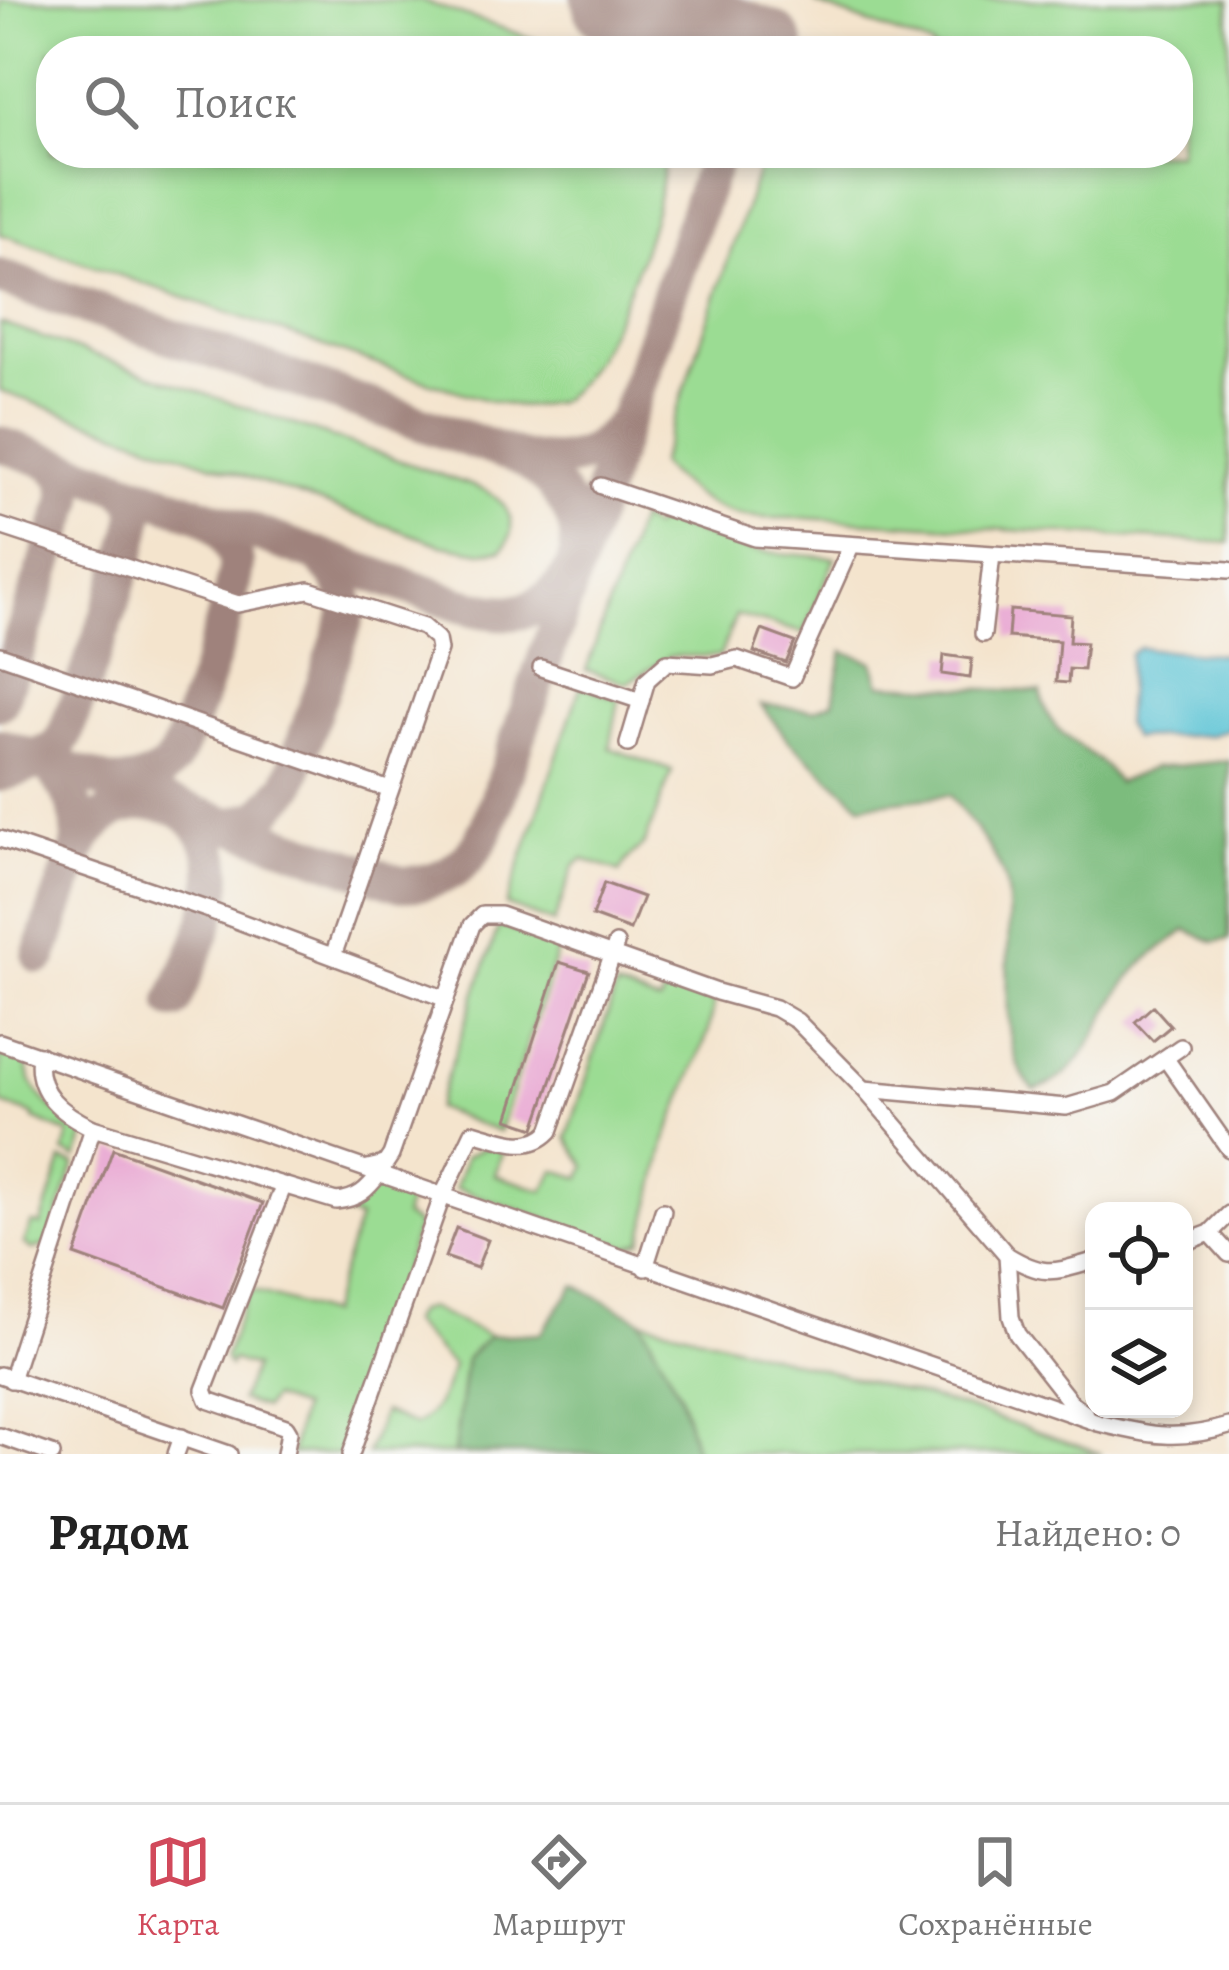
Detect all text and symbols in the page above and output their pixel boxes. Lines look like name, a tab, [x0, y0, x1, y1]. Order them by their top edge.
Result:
search box	[36, 36, 1193, 168]
icon: search	[78, 69, 144, 135]
text: Поиск	[174, 71, 297, 133]
map controls	[1085, 1202, 1193, 1418]
button: locate	[1085, 1202, 1193, 1310]
button: layers	[1085, 1310, 1193, 1418]
text: Рядом	[48, 1497, 190, 1567]
text: Найдено: 0	[994, 1506, 1181, 1559]
tab: Карта	[136, 1829, 219, 1946]
tab: Маршрут	[492, 1829, 626, 1946]
tab: Сохранённые	[898, 1829, 1093, 1946]

